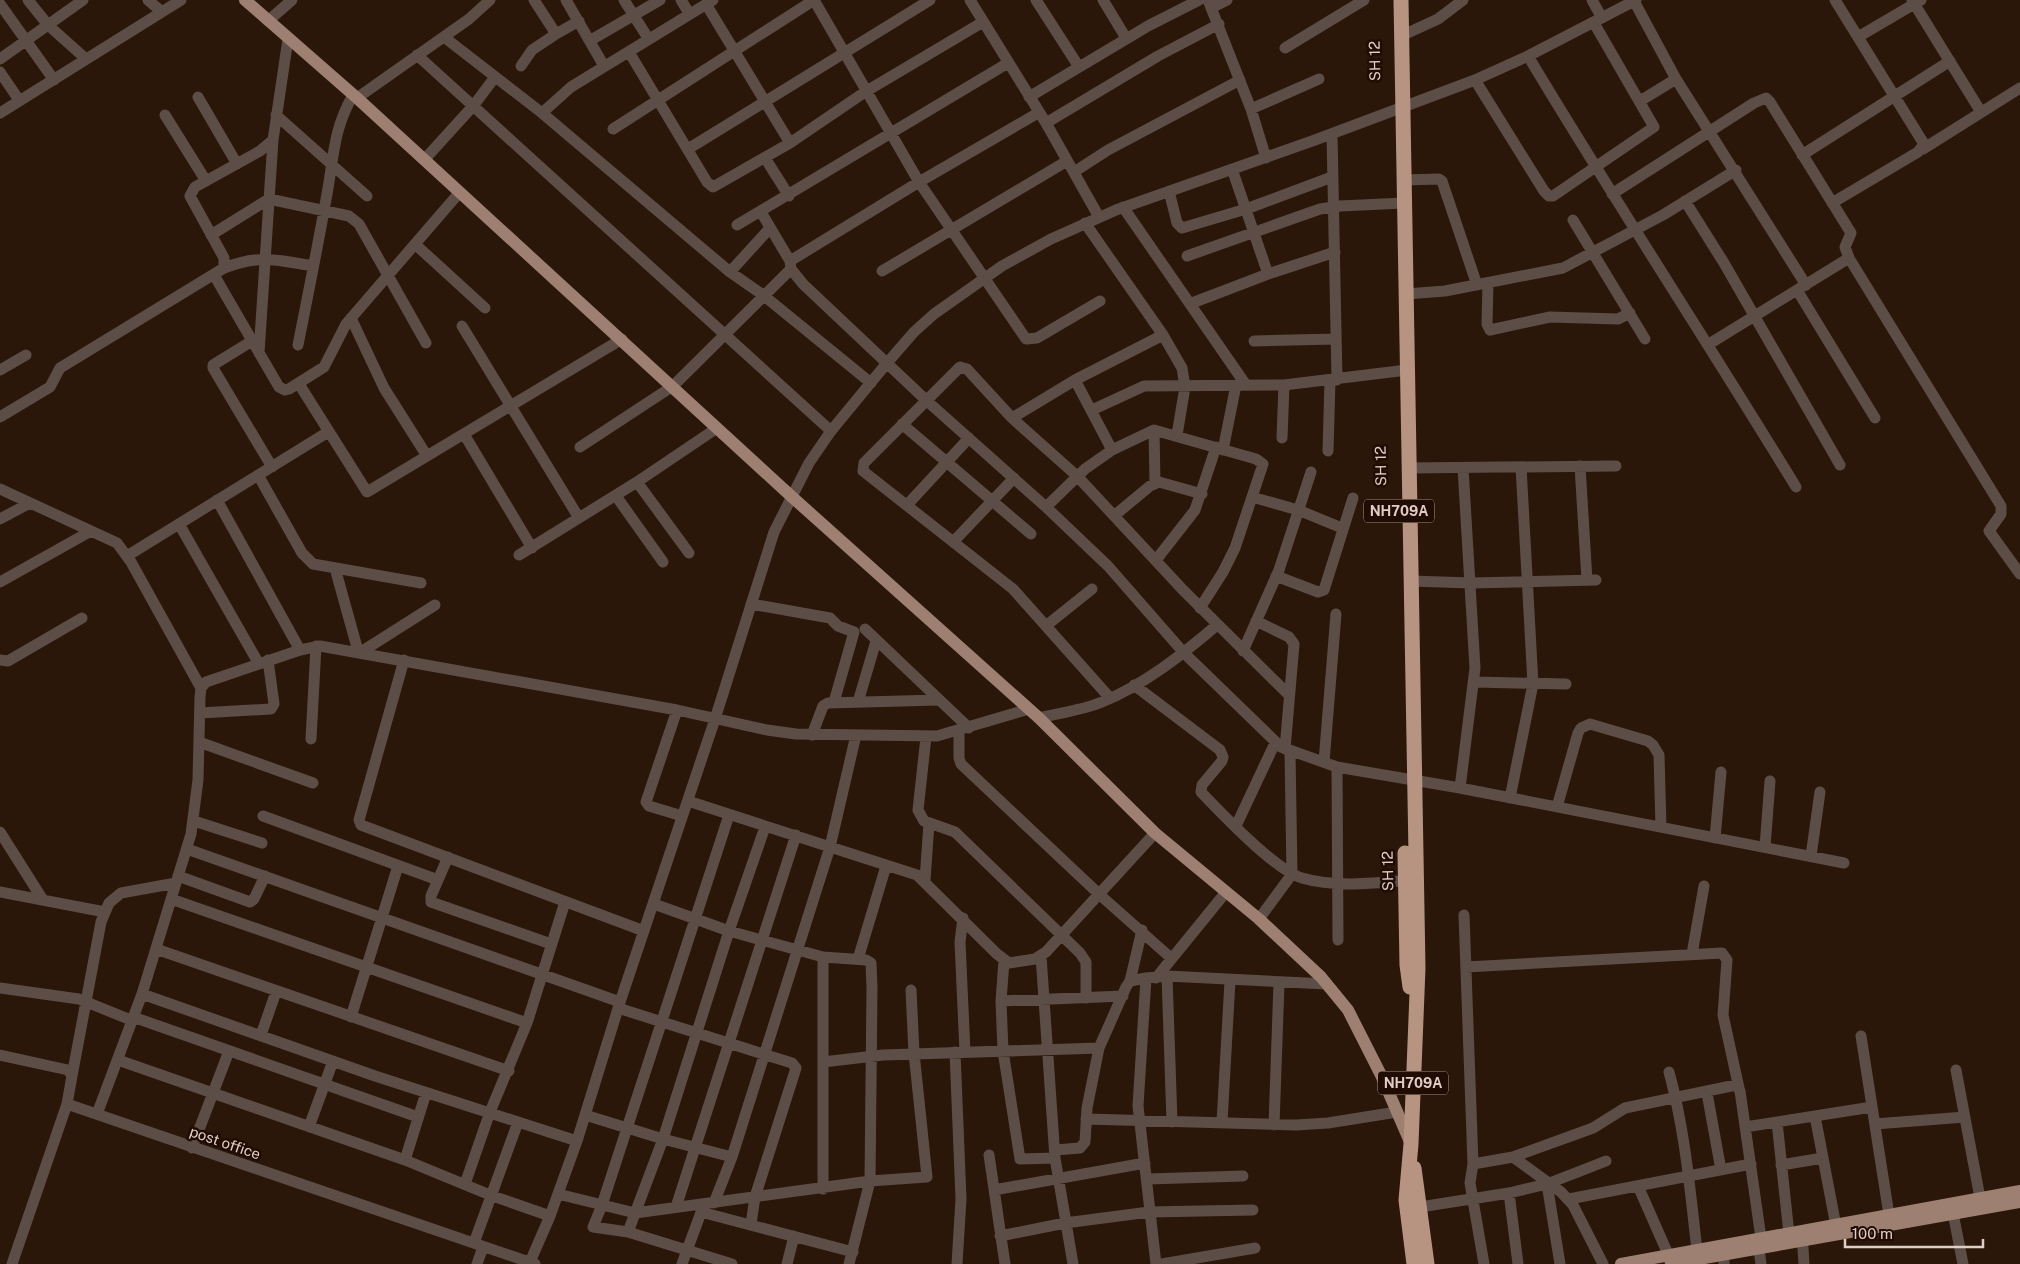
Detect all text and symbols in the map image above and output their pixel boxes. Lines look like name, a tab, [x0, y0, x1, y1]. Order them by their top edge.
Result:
street label: SH 12	[1366, 41, 1383, 81]
street label: SH 12	[1372, 446, 1389, 486]
road number: NH709A	[1364, 500, 1434, 522]
street label: SH 12	[1379, 851, 1396, 891]
road number: NH709A	[1378, 1072, 1448, 1094]
street label: post office	[187, 1122, 263, 1163]
scale bar	[1845, 1216, 1982, 1248]
text: 100 m	[1852, 1225, 1893, 1242]

